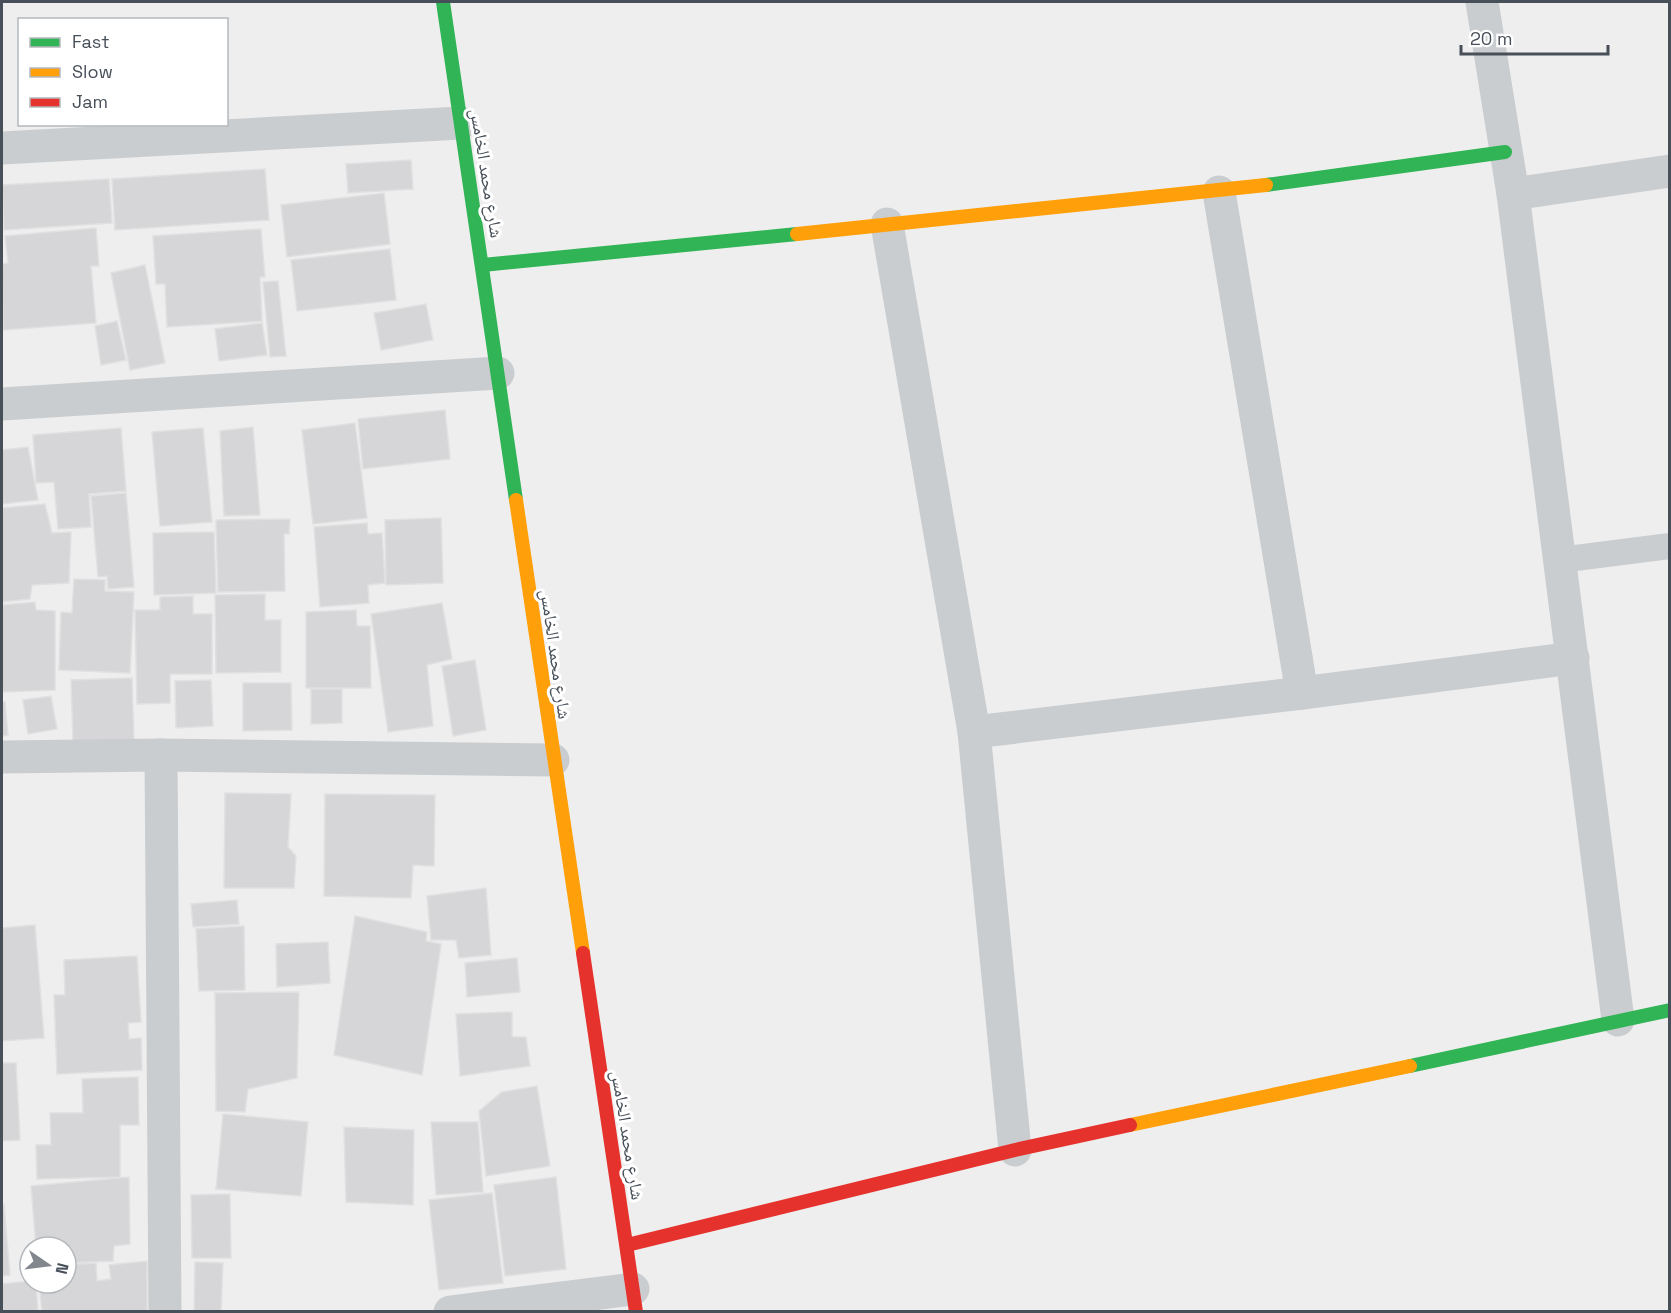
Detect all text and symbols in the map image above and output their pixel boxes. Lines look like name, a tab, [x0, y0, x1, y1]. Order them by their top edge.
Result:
legend	[18, 18, 228, 126]
scale bar	[1461, 18, 1608, 56]
text: 20 m	[1470, 27, 1513, 50]
text: Fast	[72, 30, 109, 53]
text: Slow	[72, 60, 113, 83]
text: Jam	[72, 90, 108, 113]
street label: شارع محمد الخامس	[465, 107, 509, 239]
street label: شارع محمد الخامس	[536, 588, 576, 720]
street label: شارع محمد الخامس	[606, 1069, 650, 1201]
north arrow	[18, 1235, 78, 1295]
text: N	[51, 1261, 74, 1276]

